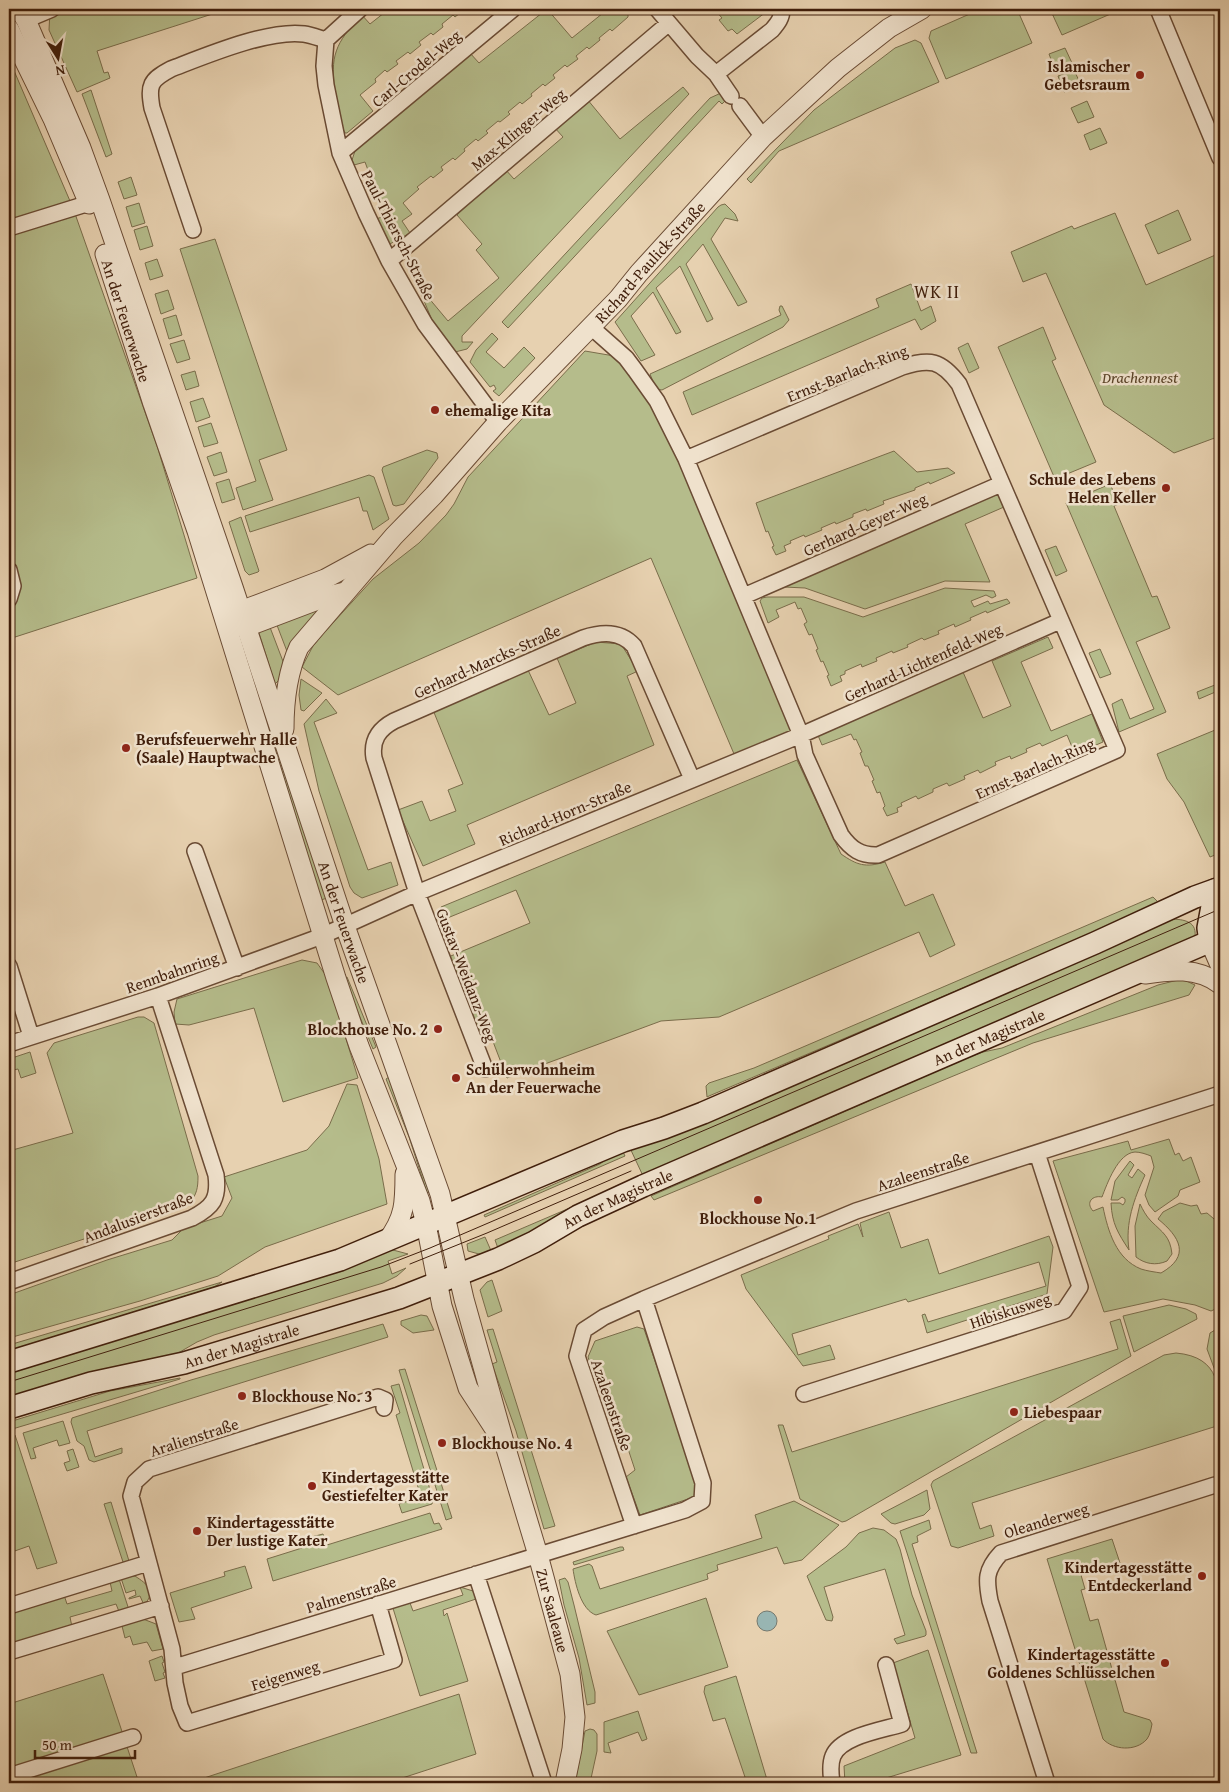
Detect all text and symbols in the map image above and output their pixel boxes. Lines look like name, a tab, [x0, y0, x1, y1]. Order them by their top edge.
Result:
street label: Carl-Crodel-Weg	[366, 23, 466, 113]
north arrow	[32, 32, 82, 82]
place label: Islamischer Gebetsraum	[1045, 54, 1131, 96]
text: N	[53, 60, 67, 82]
marker: Islamischer Gebetsraum	[1134, 69, 1146, 81]
street label: Max-Klinger-Weg	[465, 82, 571, 176]
street label: Paul-Thiersch-Straße	[356, 166, 442, 304]
street label: Richard-Paulick-Straße	[589, 196, 711, 328]
street label: An der Feuerwache	[95, 256, 157, 385]
district label: WK II	[914, 278, 960, 305]
street label: Ernst-Barlach-Ring	[783, 338, 911, 408]
park label: Drachennest	[1101, 365, 1179, 389]
place label: ehemalige Kita	[445, 398, 552, 422]
marker: ehemalige Kita	[429, 404, 441, 416]
place label: Schule des Lebens Helen Keller	[1029, 467, 1157, 509]
marker: Schule des Lebens Helen Keller	[1160, 482, 1172, 494]
street label: Gerhard-Geyer-Weg	[799, 486, 931, 562]
street label: Gerhard-Lichtenfeld-Weg	[840, 616, 1006, 708]
street label: Gerhard-Marcks-Straße	[410, 618, 564, 704]
place label: Berufsfeuerwehr Halle (Saale) Hauptwache	[136, 727, 297, 769]
street label: Ernst-Barlach-Ring	[971, 731, 1099, 805]
marker: Berufsfeuerwehr Halle (Saale) Hauptwache	[120, 742, 132, 754]
street label: Richard-Horn-Straße	[495, 774, 635, 852]
street label: An der Feuerwache	[312, 858, 376, 987]
street label: Gustav-Weidanz-Weg	[430, 904, 504, 1046]
street label: Rennbahnring	[122, 945, 222, 999]
street label: An der Magistrale	[929, 1002, 1048, 1071]
place label: Blockhouse No. 2	[307, 1017, 428, 1041]
marker: Blockhouse No. 2	[432, 1023, 444, 1035]
place label: Schülerwohnheim An der Feuerwache	[466, 1057, 601, 1099]
marker: Schülerwohnheim An der Feuerwache	[450, 1072, 462, 1084]
street label: Azaleenstraße	[874, 1145, 972, 1197]
street label: An der Magistrale	[558, 1163, 677, 1235]
street label: Andalusierstraße	[80, 1185, 196, 1249]
marker: Blockhouse No.1	[752, 1194, 764, 1206]
place label: Blockhouse No.1	[699, 1206, 817, 1230]
street label: Hibiskusweg	[966, 1286, 1054, 1334]
street label: An der Magistrale	[181, 1317, 302, 1374]
street label: Azaleenstraße	[585, 1356, 639, 1454]
place label: Blockhouse No. 3	[252, 1384, 373, 1408]
marker: Blockhouse No. 3	[236, 1390, 248, 1402]
place label: Liebespaar	[1024, 1400, 1102, 1424]
marker: Liebespaar	[1008, 1406, 1020, 1418]
street label: Aralienstraße	[147, 1411, 241, 1463]
place label: Blockhouse No. 4	[452, 1431, 573, 1455]
marker: Blockhouse No. 4	[436, 1437, 448, 1449]
place label: Kindertagesstätte Gestiefelter Kater	[322, 1465, 450, 1507]
marker: Kindertagesstätte Gestiefelter Kater	[306, 1480, 318, 1492]
street label: Oleanderweg	[1001, 1496, 1091, 1544]
place label: Kindertagesstätte Der lustige Kater	[207, 1510, 335, 1552]
marker: Kindertagesstätte Der lustige Kater	[191, 1525, 203, 1537]
place label: Kindertagesstätte Entdeckerland	[1065, 1555, 1193, 1597]
street label: Zur Saaleaue	[530, 1566, 576, 1655]
street label: Palmenstraße	[303, 1569, 399, 1619]
marker: Kindertagesstätte Entdeckerland	[1196, 1570, 1208, 1582]
place label: Kindertagesstätte Goldenes Schlüsselchen	[987, 1642, 1156, 1684]
street label: Feigenweg	[248, 1653, 322, 1697]
marker: Kindertagesstätte Goldenes Schlüsselchen	[1159, 1657, 1171, 1669]
scale bar	[35, 1727, 135, 1759]
text: 50 m	[42, 1734, 73, 1755]

